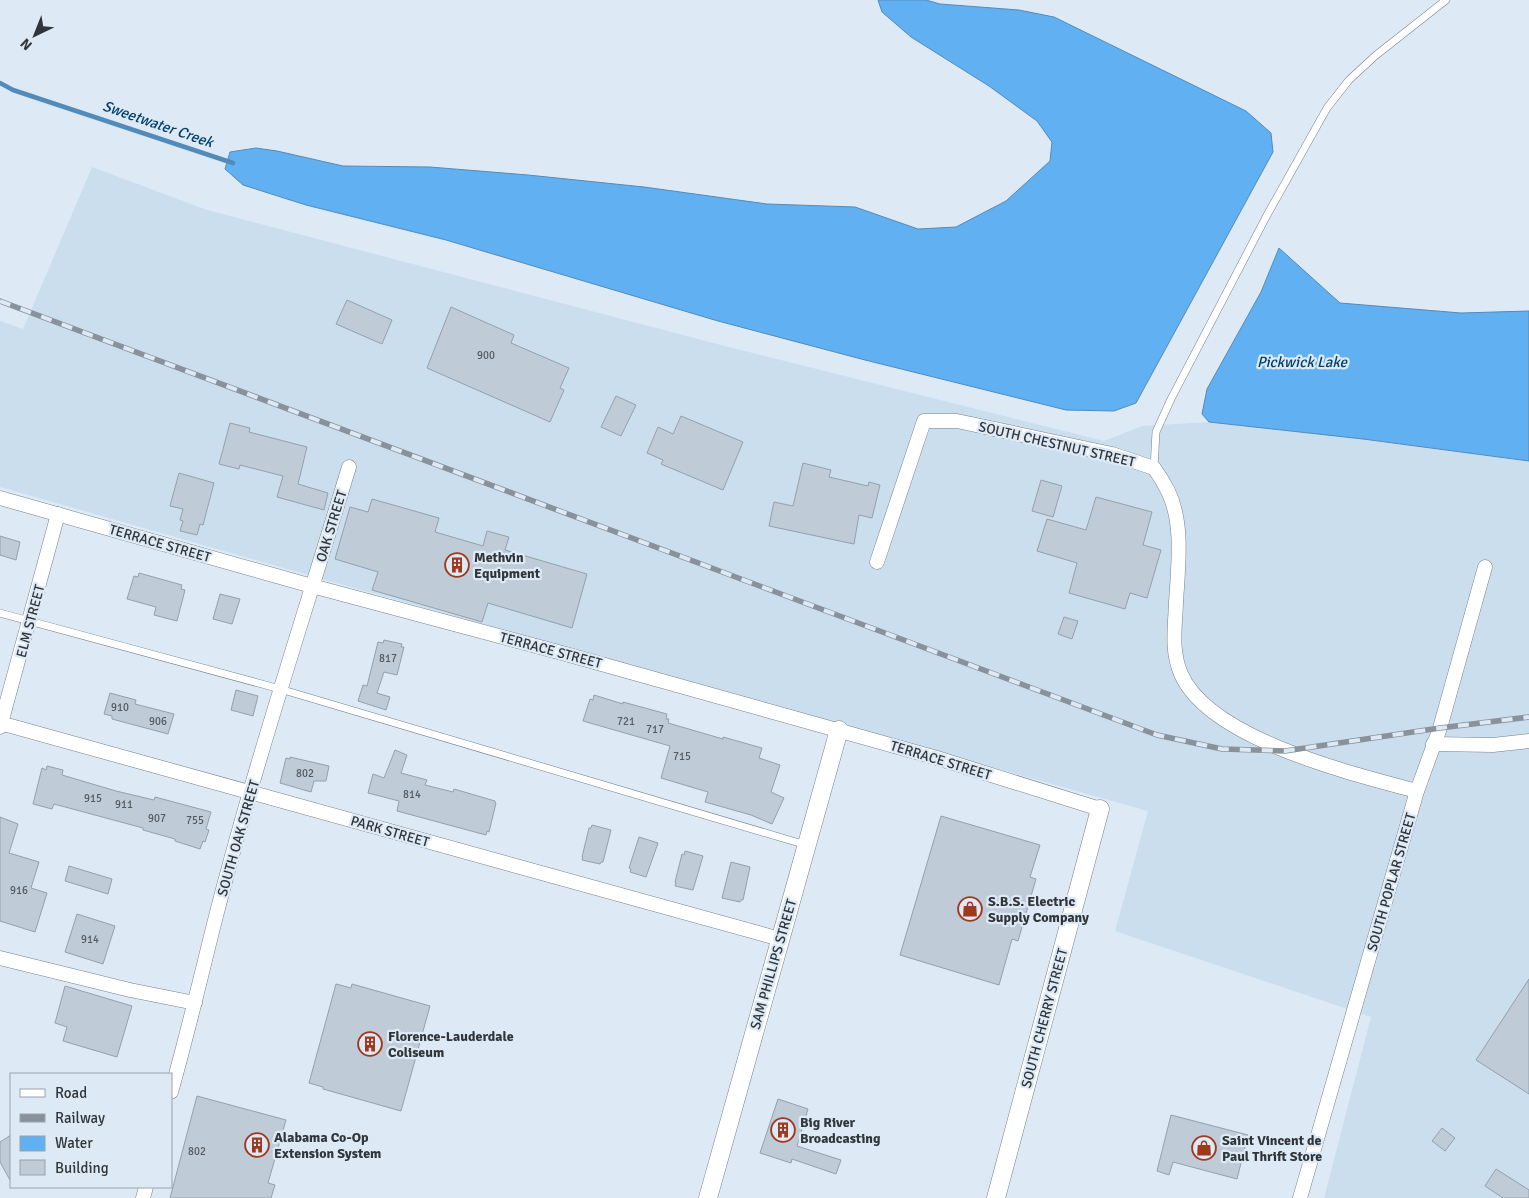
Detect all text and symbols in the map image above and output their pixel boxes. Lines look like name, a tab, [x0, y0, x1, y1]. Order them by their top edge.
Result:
north arrow	[10, 10, 60, 60]
text: N	[17, 35, 36, 54]
water label: Sweetwater Creek	[100, 97, 217, 152]
house number: 900	[477, 349, 495, 362]
water label: Pickwick Lake	[1257, 353, 1349, 371]
street label: SOUTH CHESTNUT STREET	[977, 418, 1137, 471]
street label: OAK STREET	[312, 488, 351, 564]
street label: TERRACE STREET	[107, 521, 213, 566]
place label: Methvin Equipment	[474, 549, 541, 582]
building icon: Methvin Equipment	[444, 552, 470, 578]
street label: ELM STREET	[13, 583, 48, 660]
street label: TERRACE STREET	[498, 629, 604, 672]
house number: 817	[379, 652, 397, 665]
house number: 910	[111, 701, 129, 714]
house number: 906	[149, 715, 167, 728]
house number: 721	[617, 715, 635, 728]
house number: 717	[646, 723, 664, 736]
street label: TERRACE STREET	[888, 737, 994, 784]
house number: 715	[673, 750, 691, 763]
house number: 802	[296, 767, 314, 780]
street label: SOUTH OAK STREET	[214, 778, 263, 898]
house number: 814	[403, 788, 421, 801]
house number: 915	[84, 792, 102, 805]
house number: 911	[115, 798, 133, 811]
street label: SOUTH POPLAR STREET	[1364, 811, 1419, 953]
house number: 907	[148, 812, 166, 825]
street label: PARK STREET	[349, 812, 431, 851]
house number: 755	[186, 814, 204, 827]
house number: 916	[10, 884, 28, 897]
place label: S.B.S. Electric Supply Company	[988, 893, 1089, 926]
shop icon: S.B.S. Electric Supply Company	[957, 896, 983, 922]
street label: SAM PHILLIPS STREET	[747, 897, 800, 1031]
house number: 914	[81, 933, 99, 946]
street label: SOUTH CHERRY STREET	[1018, 946, 1071, 1090]
place label: Florence-Lauderdale Coliseum	[388, 1028, 514, 1061]
building icon: Florence-Lauderdale Coliseum	[357, 1031, 383, 1057]
legend	[10, 1073, 172, 1188]
text: Road	[55, 1084, 87, 1102]
text: Railway	[55, 1109, 105, 1127]
place label: Big River Broadcasting	[800, 1114, 881, 1147]
building icon: Big River Broadcasting	[770, 1117, 796, 1143]
place label: Alabama Co-Op Extension System	[274, 1129, 381, 1162]
building icon: Alabama Co-Op Extension System	[244, 1132, 270, 1158]
place label: Saint Vincent de Paul Thrift Store	[1222, 1132, 1322, 1165]
text: Water	[55, 1134, 93, 1152]
shop icon: Saint Vincent de Paul Thrift Store	[1191, 1135, 1217, 1161]
house number: 802	[188, 1145, 206, 1158]
text: Building	[55, 1159, 109, 1177]

